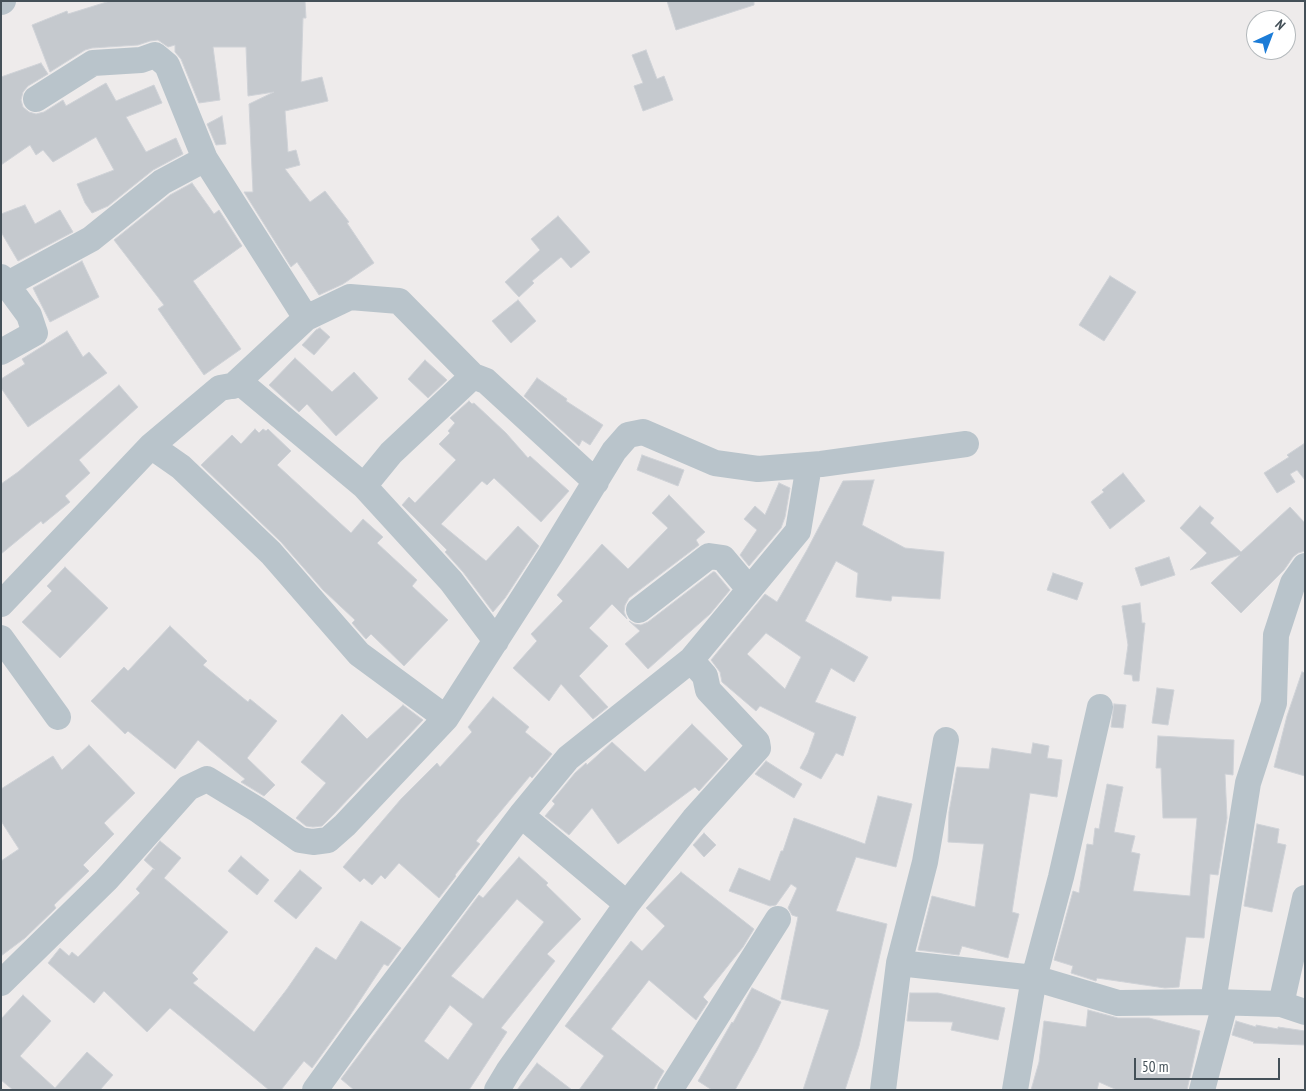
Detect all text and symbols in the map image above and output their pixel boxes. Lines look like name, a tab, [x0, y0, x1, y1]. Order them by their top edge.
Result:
north arrow	[1246, 10, 1296, 60]
text: N	[1272, 16, 1289, 34]
scale bar	[1136, 1048, 1282, 1080]
text: 50 m	[1142, 1057, 1168, 1076]

